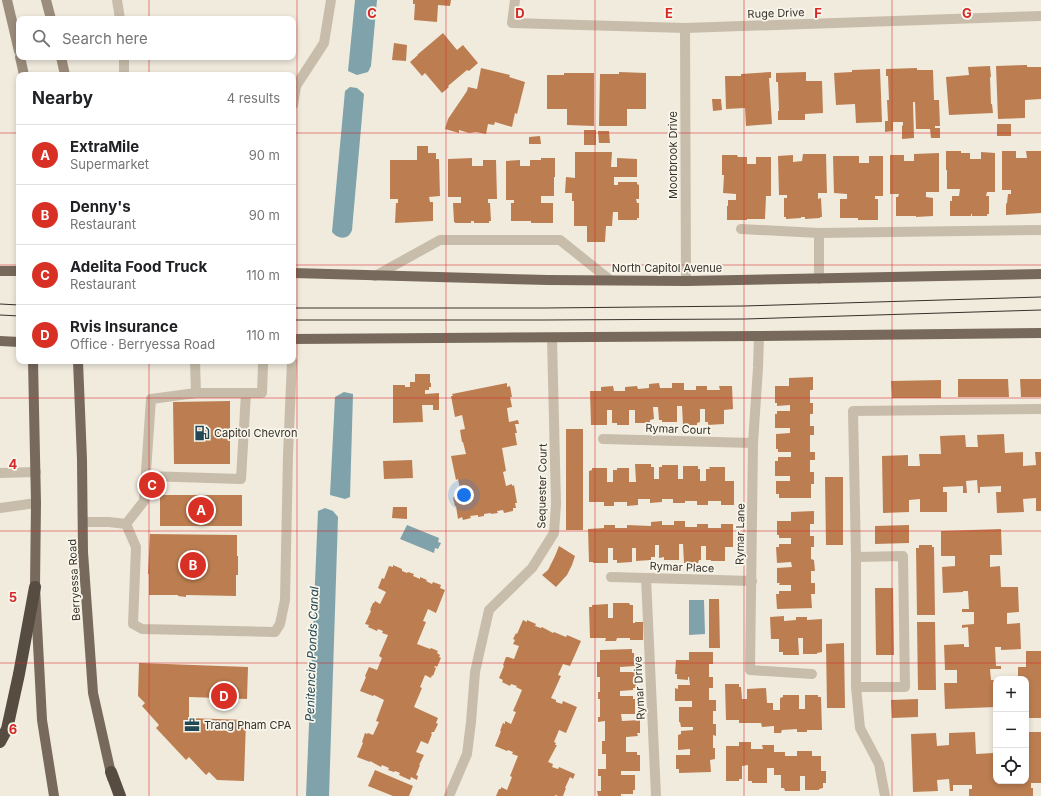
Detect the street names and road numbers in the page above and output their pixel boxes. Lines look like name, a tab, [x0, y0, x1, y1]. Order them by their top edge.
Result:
street label: Ruge Drive	[747, 5, 805, 21]
street label: Moorbrook Drive	[666, 111, 680, 199]
street label: North Capitol Avenue	[612, 261, 722, 275]
street label: Rymar Court	[645, 421, 711, 437]
street label: Sequester Court	[534, 443, 550, 529]
street label: Rymar Lane	[732, 503, 748, 565]
street label: Berryessa Road	[65, 539, 83, 621]
street label: Rymar Place	[649, 559, 715, 575]
street label: Rymar Drive	[630, 656, 648, 720]

